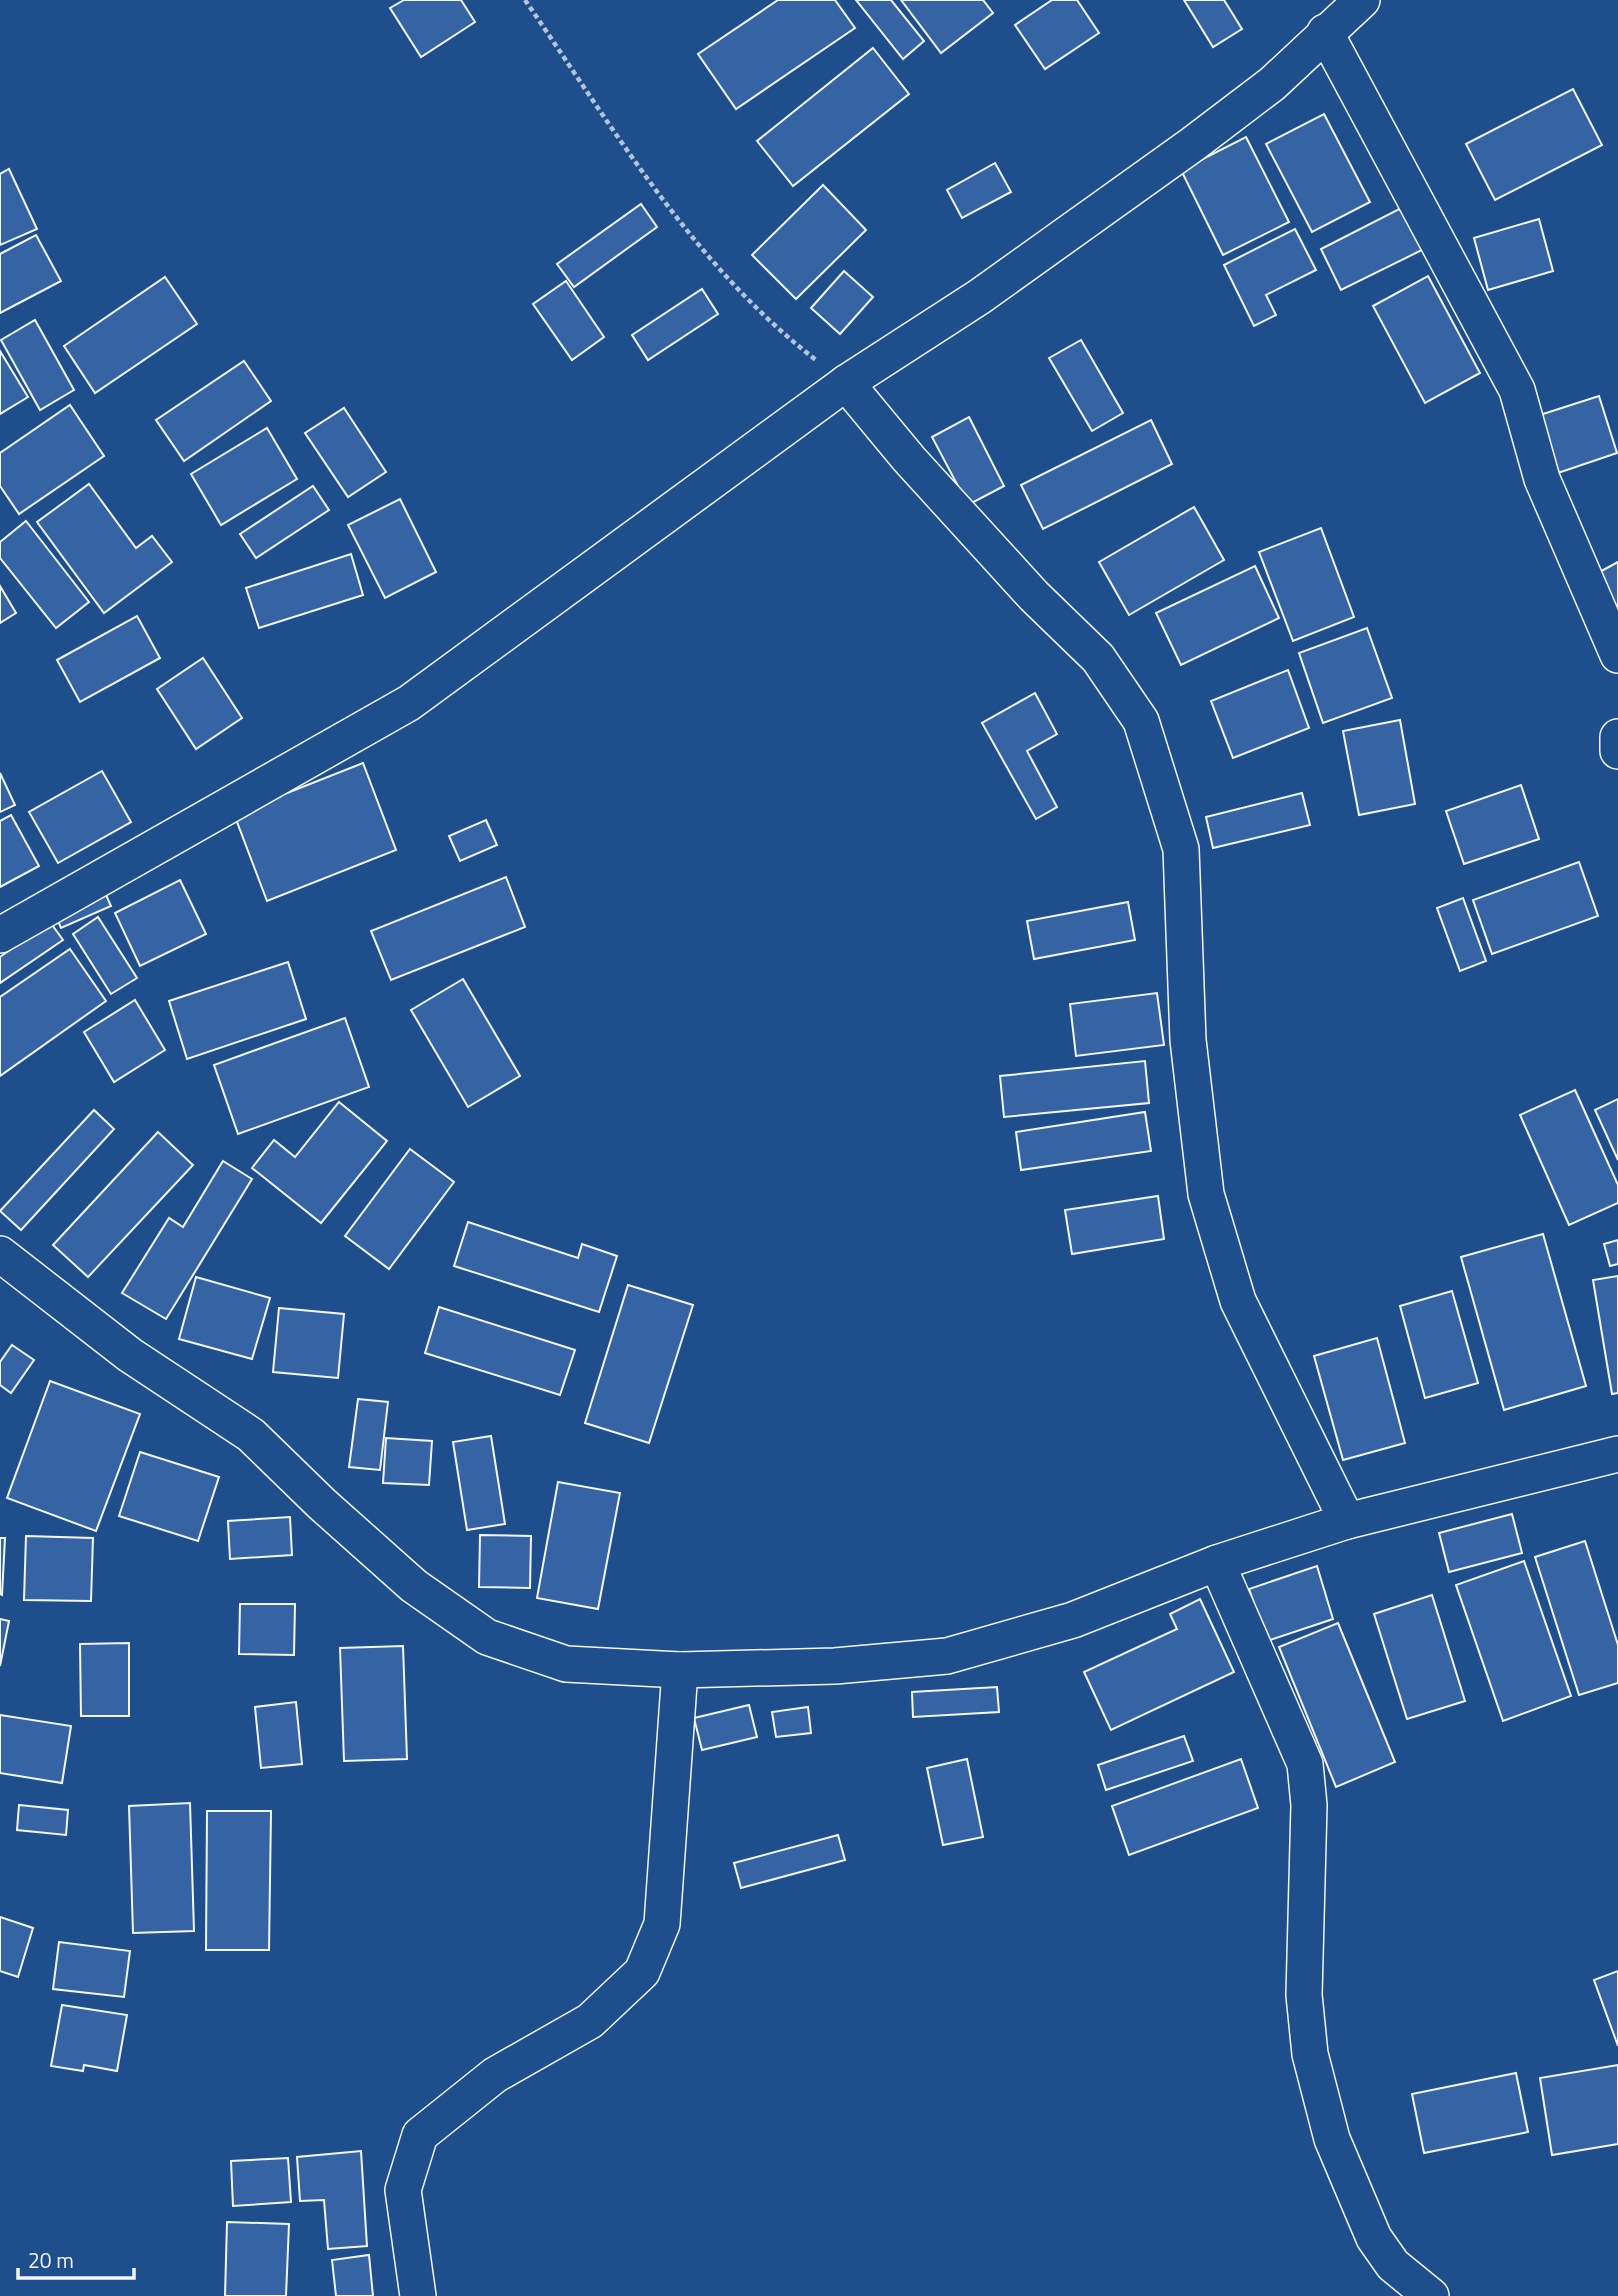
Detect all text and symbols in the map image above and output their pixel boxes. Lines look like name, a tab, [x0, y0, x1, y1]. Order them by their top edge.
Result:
scale bar	[18, 2236, 133, 2280]
text: 20 m	[28, 2244, 74, 2276]

